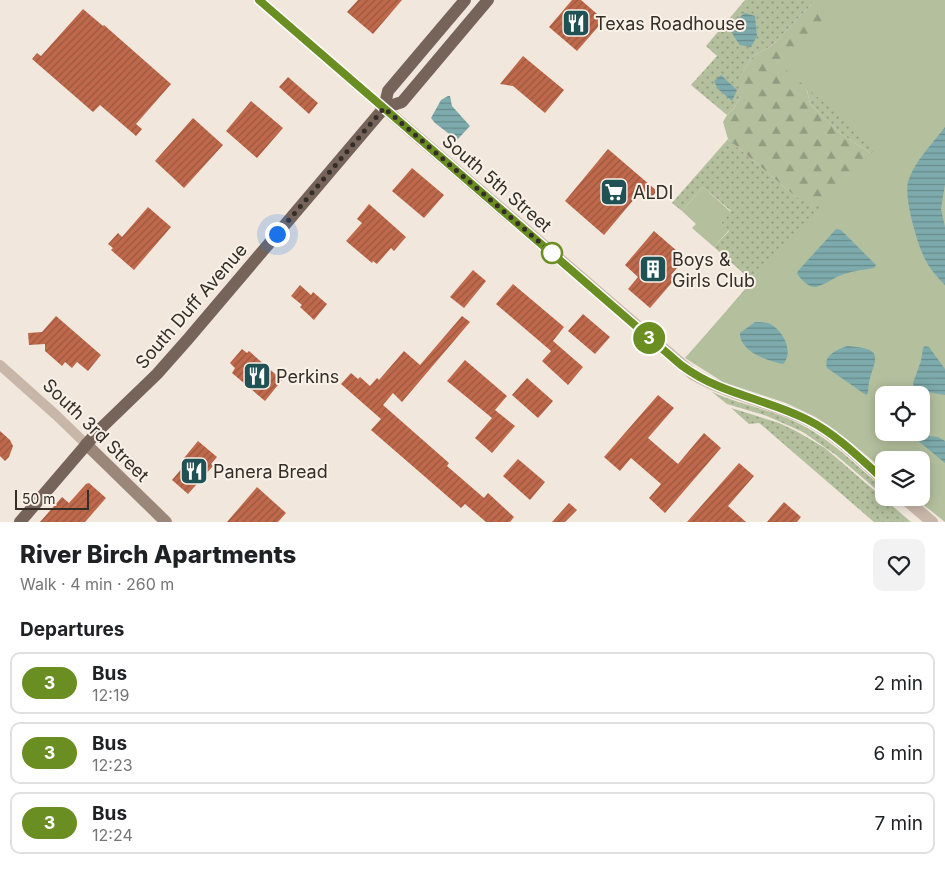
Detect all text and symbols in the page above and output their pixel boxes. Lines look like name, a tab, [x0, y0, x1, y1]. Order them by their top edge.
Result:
restaurant icon: Texas Roadhouse	[561, 8, 591, 38]
place label: Texas Roadhouse	[595, 13, 745, 34]
street label: South 5th Street	[438, 130, 556, 236]
supermarket icon: ALDI	[599, 177, 629, 207]
place label: ALDI	[633, 182, 673, 203]
your location	[265, 222, 290, 247]
street label: South Duff Avenue	[131, 239, 251, 373]
unlabelled marker	[541, 242, 563, 264]
place label: Boys & Girls Club	[672, 249, 755, 291]
building icon: Boys & Girls Club	[638, 254, 668, 284]
line badge: 3	[633, 322, 665, 354]
text: 3	[643, 327, 655, 348]
restaurant icon: Perkins	[242, 361, 272, 391]
place label: Perkins	[276, 366, 339, 387]
street label: South 3rd Street	[39, 374, 153, 486]
map controls	[875, 386, 930, 506]
button: locate	[875, 386, 930, 441]
button: layers	[875, 451, 930, 506]
restaurant icon: Panera Bread	[179, 456, 209, 486]
place label: Panera Bread	[213, 461, 328, 482]
scale bar	[15, 487, 89, 510]
text: 50 m	[22, 490, 56, 507]
button: heart	[873, 539, 925, 591]
text: River Birch Apartments	[20, 540, 296, 569]
text: Walk · 4 min · 260 m	[20, 574, 174, 594]
text: Departures	[20, 618, 124, 641]
text: Bus	[92, 662, 127, 685]
text: 3	[44, 672, 55, 693]
text: 2 min	[874, 672, 923, 695]
text: 12:19	[92, 685, 129, 705]
text: Bus	[92, 732, 127, 755]
text: 3	[44, 742, 55, 763]
text: 6 min	[873, 742, 923, 765]
text: 12:23	[92, 755, 133, 775]
text: Bus	[92, 802, 127, 825]
text: 3	[44, 812, 55, 833]
text: 7 min	[874, 812, 923, 835]
text: 12:24	[92, 825, 133, 845]

